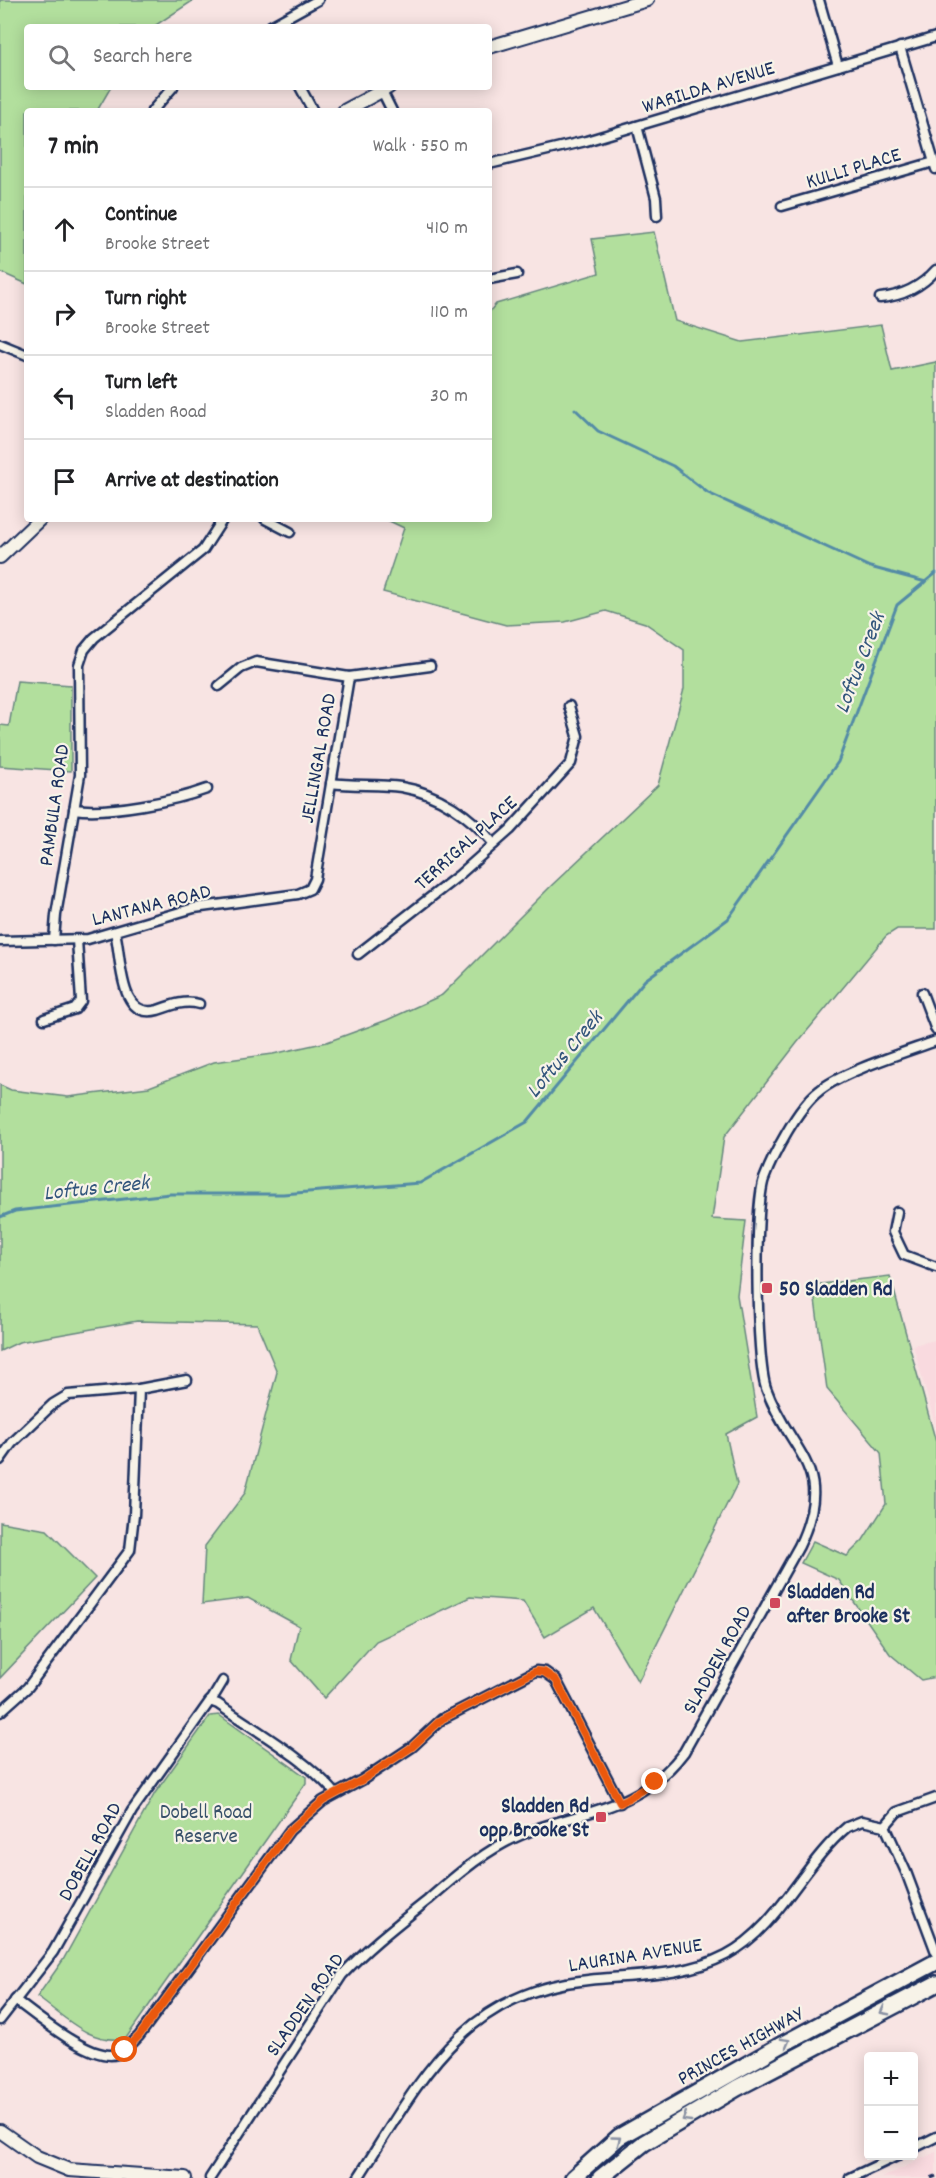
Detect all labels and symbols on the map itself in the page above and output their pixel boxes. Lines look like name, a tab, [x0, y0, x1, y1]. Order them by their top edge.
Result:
street label: WARILDA AVENUE	[639, 54, 779, 123]
street label: KULLI PLACE	[803, 141, 905, 199]
water label: Loftus Creek	[828, 606, 895, 718]
street label: JELLINGAL ROAD	[294, 691, 346, 826]
street label: PAMBULA ROAD	[33, 742, 79, 868]
street label: TERRIGAL PLACE	[409, 789, 526, 899]
street label: LANTANA ROAD	[89, 878, 214, 936]
water label: Loftus Creek	[520, 1003, 613, 1106]
water label: Loftus Creek	[42, 1168, 153, 1210]
place label: 50 Sladden Rd	[779, 1276, 893, 1306]
marker: 50 Sladden Rd	[760, 1281, 774, 1295]
place label: Sladden Rd after Brooke St	[787, 1579, 910, 1633]
marker: Sladden Rd after Brooke St	[768, 1596, 782, 1610]
street label: SLADDEN ROAD	[676, 1600, 761, 1720]
route end	[641, 1768, 667, 1794]
place label: Sladden Rd opp Brooke St	[479, 1793, 589, 1847]
street label: DOBELL ROAD	[52, 1797, 131, 1907]
park label: Dobell Road Reserve	[160, 1799, 252, 1853]
marker: Sladden Rd opp Brooke St	[594, 1810, 608, 1824]
street label: LAURINA AVENUE	[567, 1932, 705, 1982]
street label: SLADDEN ROAD	[260, 1948, 353, 2064]
street label: PRINCES HIGHWAY	[673, 2000, 811, 2095]
one-way arrow	[880, 2004, 890, 2015]
route start	[111, 2036, 137, 2062]
one-way arrow	[780, 2038, 790, 2049]
one-way arrow	[682, 2110, 692, 2122]
one-way arrow	[611, 2136, 622, 2147]

